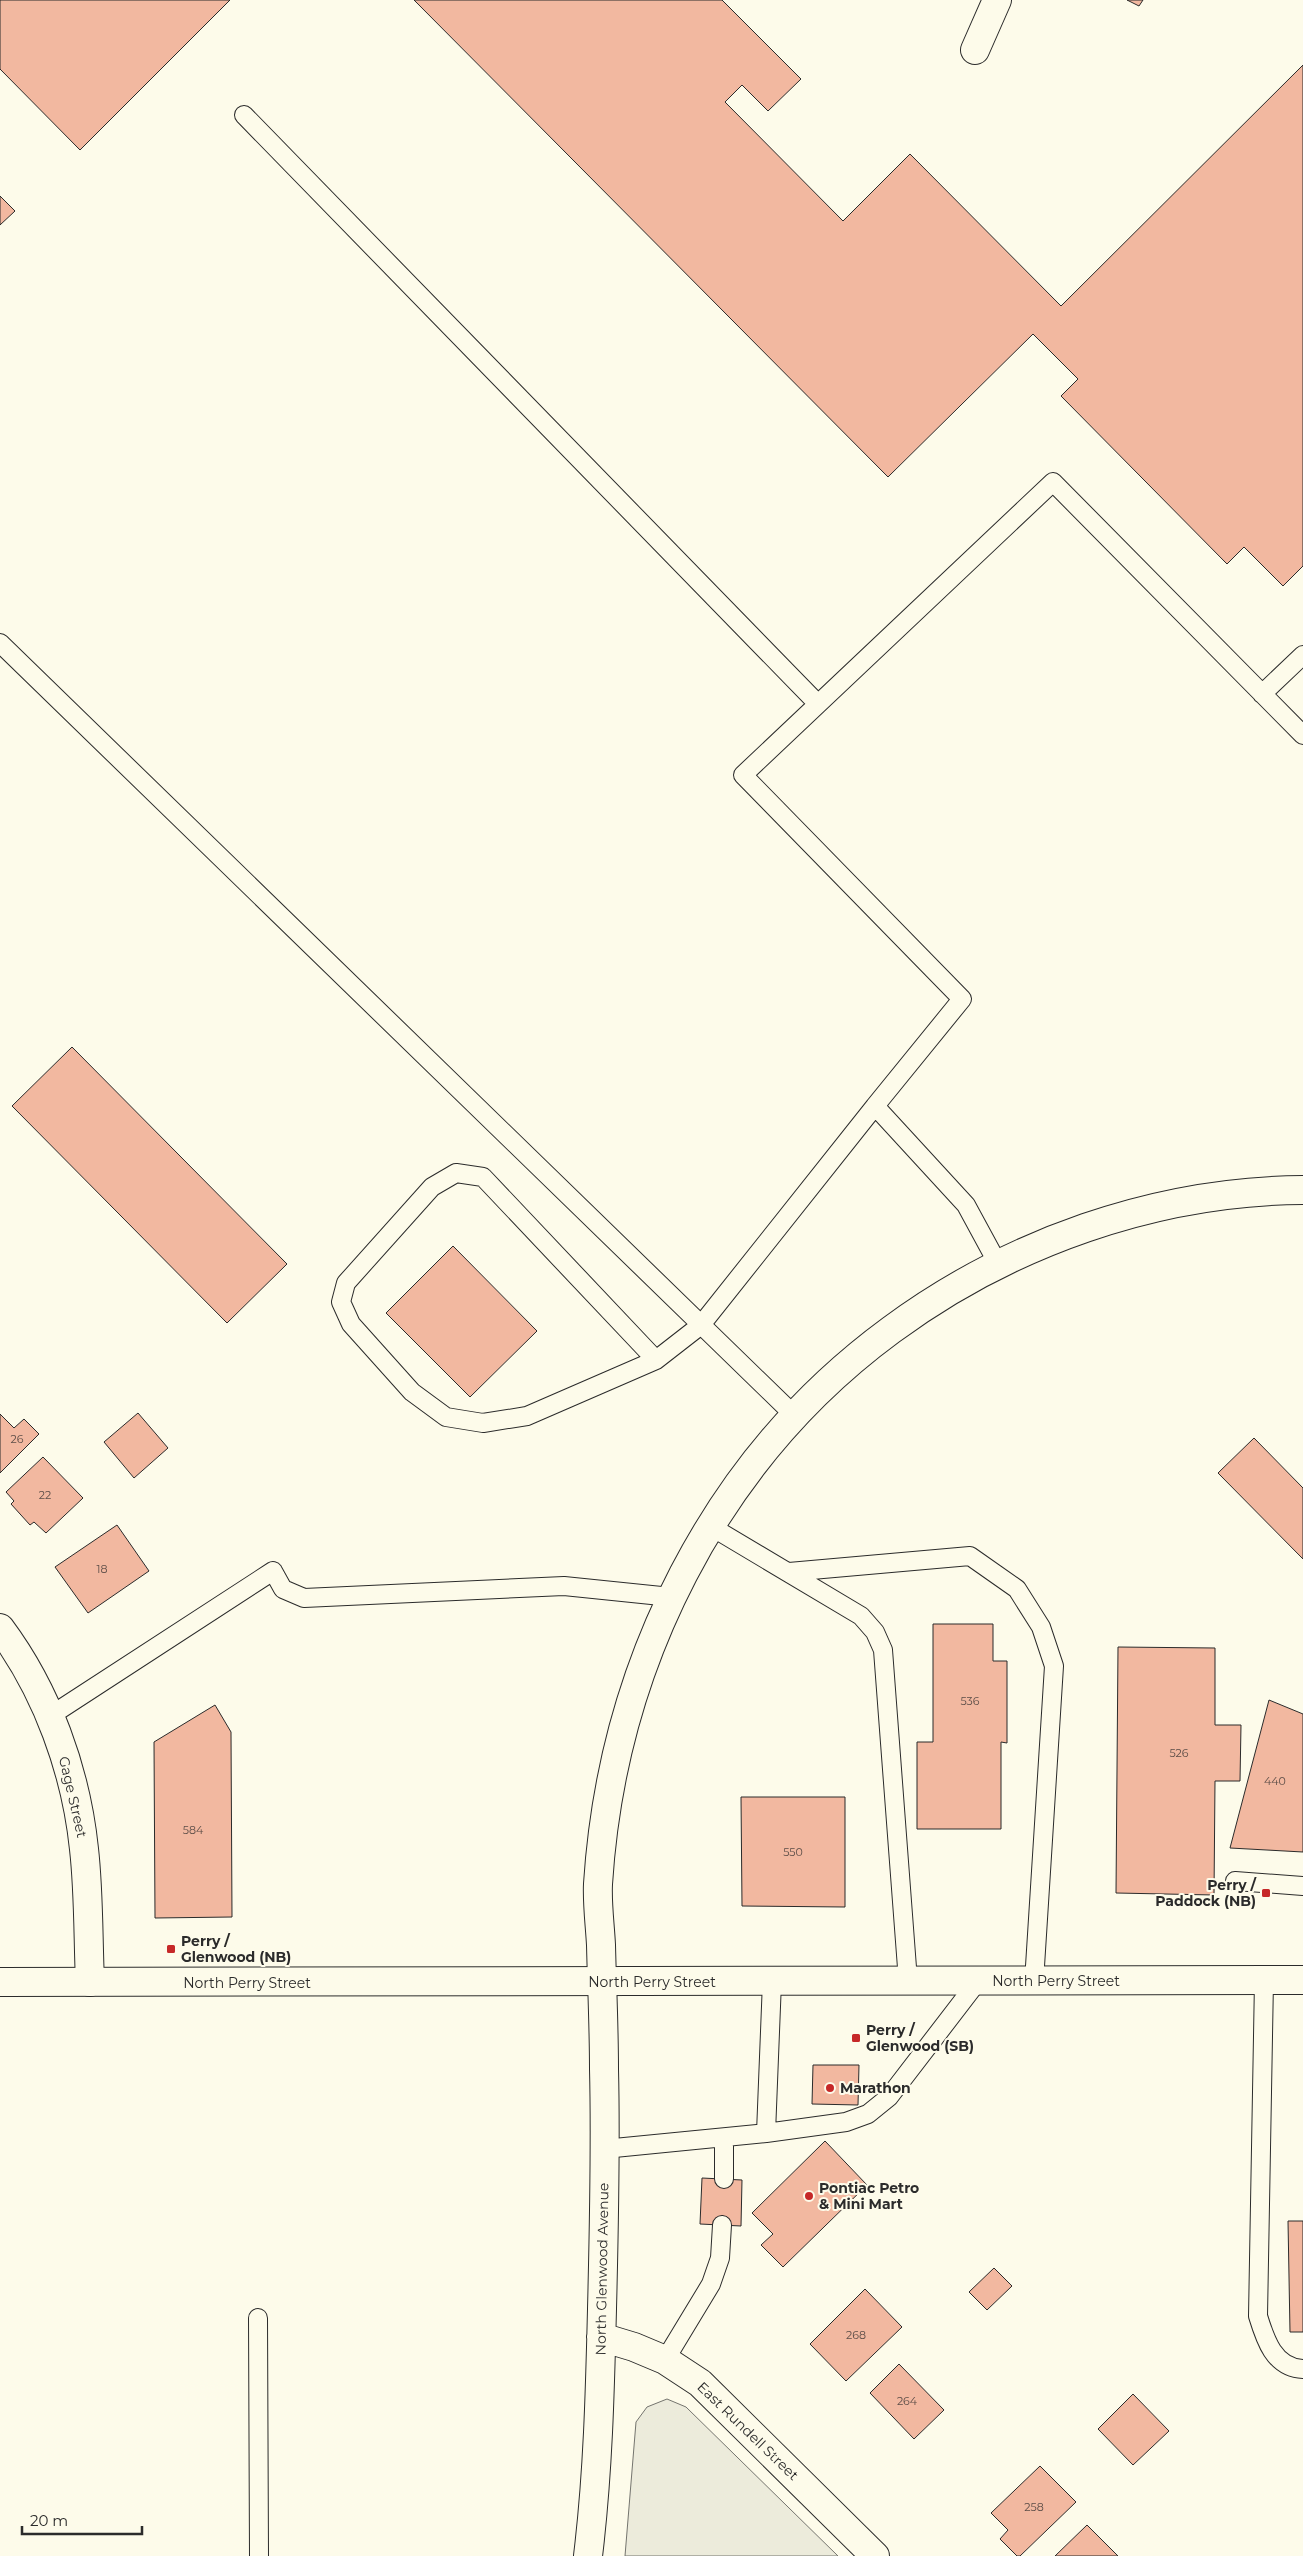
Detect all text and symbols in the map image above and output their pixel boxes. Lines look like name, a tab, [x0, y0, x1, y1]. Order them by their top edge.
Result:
house number: 26	[11, 1432, 24, 1446]
house number: 22	[39, 1488, 51, 1502]
house number: 18	[97, 1562, 108, 1576]
house number: 536	[960, 1694, 980, 1708]
house number: 526	[1169, 1746, 1189, 1760]
street label: Gage Street	[55, 1754, 91, 1840]
house number: 440	[1264, 1774, 1286, 1788]
house number: 584	[183, 1823, 204, 1837]
house number: 550	[783, 1845, 803, 1859]
place label: Perry / Paddock (NB)	[1155, 1876, 1258, 1910]
marker: Perry / Paddock (NB)	[1260, 1887, 1272, 1899]
place label: Perry / Glenwood (NB)	[181, 1932, 291, 1966]
marker: Perry / Glenwood (NB)	[165, 1943, 177, 1955]
street label: North Perry Street	[992, 1972, 1120, 1990]
street label: North Perry Street	[588, 1973, 716, 1991]
street label: North Perry Street	[183, 1974, 311, 1992]
place label: Perry / Glenwood (SB)	[866, 2021, 974, 2055]
marker: Perry / Glenwood (SB)	[850, 2032, 862, 2044]
place label: Marathon	[840, 2079, 911, 2097]
marker: Marathon	[824, 2082, 836, 2094]
place label: Pontiac Petro & Mini Mart	[819, 2179, 919, 2213]
street label: North Glenwood Avenue	[591, 2182, 613, 2356]
marker: Pontiac Petro & Mini Mart	[803, 2190, 815, 2202]
house number: 268	[846, 2328, 866, 2342]
street label: East Rundell Street	[693, 2378, 803, 2484]
house number: 264	[897, 2394, 918, 2408]
house number: 258	[1024, 2500, 1044, 2514]
scale bar	[22, 2504, 142, 2536]
text: 20 m	[30, 2511, 68, 2530]

